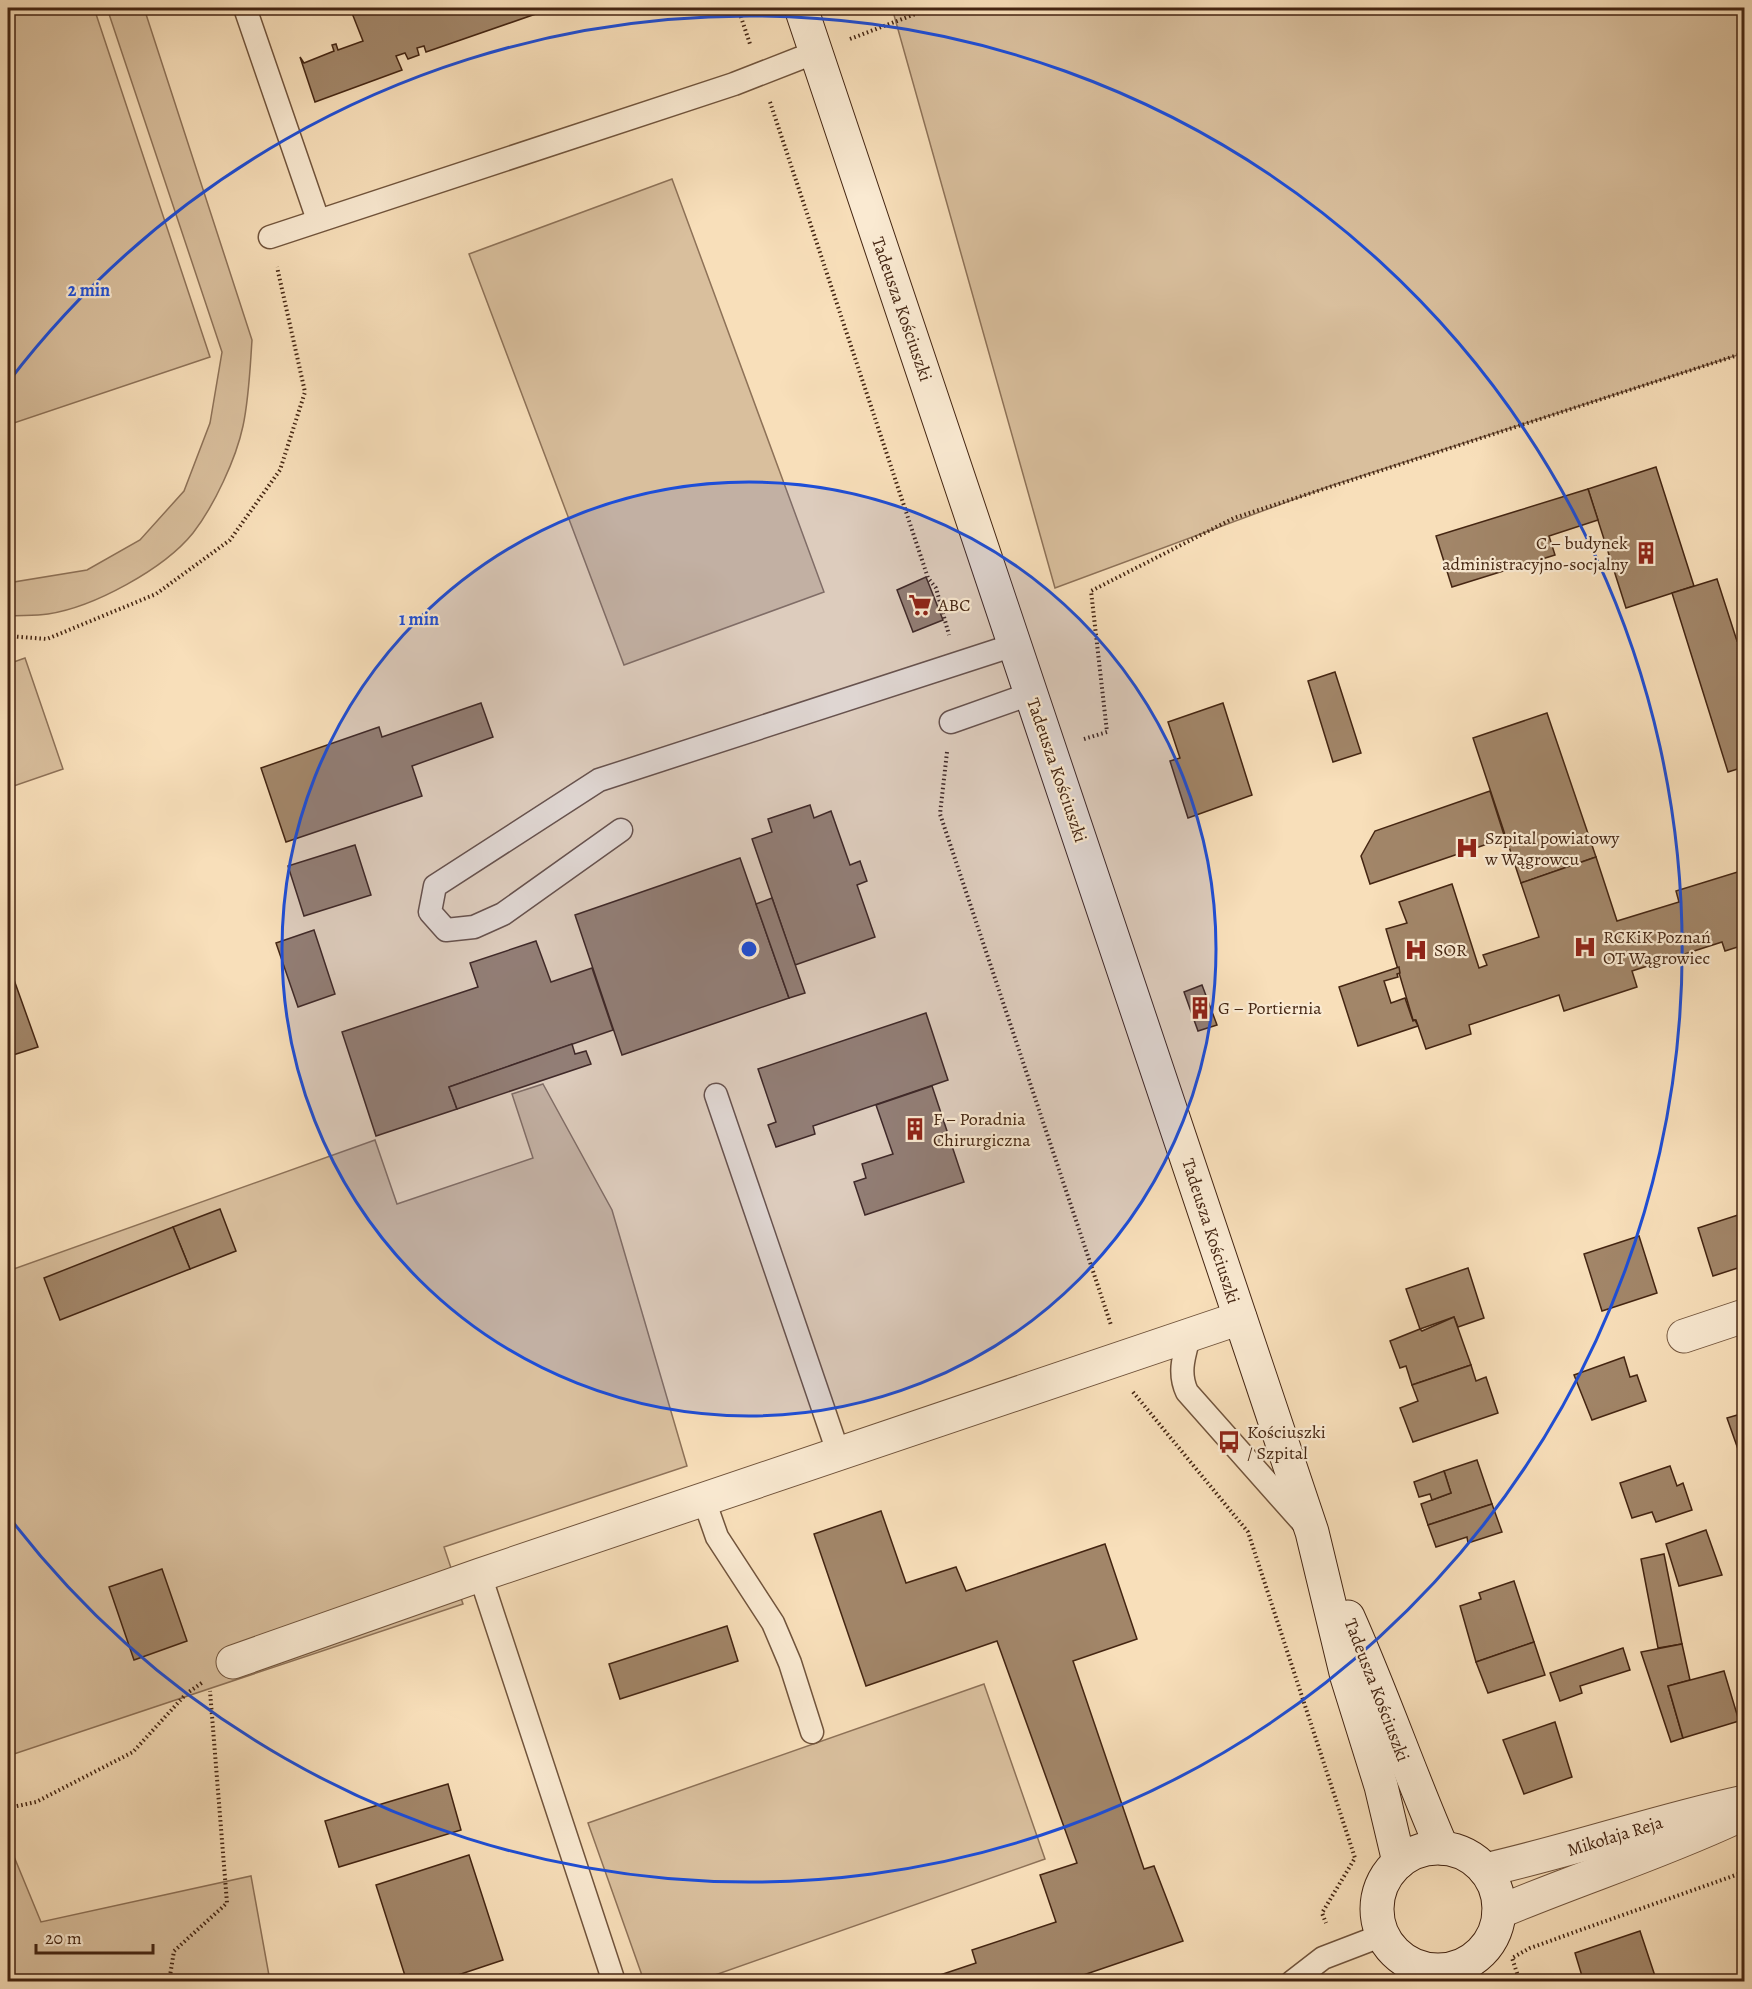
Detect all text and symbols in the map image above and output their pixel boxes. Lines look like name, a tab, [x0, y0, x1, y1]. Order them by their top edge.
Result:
street label: Tadeusza Kościuszki	[866, 234, 938, 384]
text: 2 min	[68, 278, 110, 302]
place label: C – budynek administracyjno-socjalny	[1442, 531, 1629, 576]
building icon: C – budynek administracyjno-socjalny	[1633, 540, 1659, 566]
supermarket icon: ABC	[907, 592, 933, 618]
place label: ABC	[937, 593, 971, 617]
text: 1 min	[399, 607, 439, 631]
street label: Tadeusza Kościuszki	[1021, 695, 1093, 845]
place label: Szpital powiatowy w Wągrowcu	[1484, 826, 1620, 871]
hospital icon: Szpital powiatowy w Wągrowcu	[1454, 835, 1480, 861]
place label: RCKiK Poznań OT Wągrowiec	[1603, 925, 1711, 970]
hospital icon: RCKiK Poznań OT Wągrowiec	[1572, 934, 1598, 960]
hospital icon: SOR	[1403, 937, 1429, 963]
place label: SOR	[1434, 938, 1467, 962]
centre of rings	[739, 939, 759, 959]
building icon: G – Portiernia	[1187, 995, 1213, 1021]
place label: G – Portiernia	[1218, 996, 1322, 1020]
place label: F – Poradnia Chirurgiczna	[933, 1107, 1031, 1152]
building icon: F – Poradnia Chirurgiczna	[902, 1116, 928, 1142]
street label: Tadeusza Kościuszki	[1176, 1155, 1246, 1307]
place label: Kościuszki / Szpital	[1247, 1420, 1326, 1465]
bus stop icon: Kościuszki / Szpital	[1216, 1429, 1242, 1455]
street label: Tadeusza Kościuszki	[1339, 1615, 1415, 1765]
street label: Mikołaja Reja	[1564, 1810, 1666, 1862]
scale bar	[36, 1917, 153, 1955]
text: 20 m	[45, 1926, 82, 1950]

